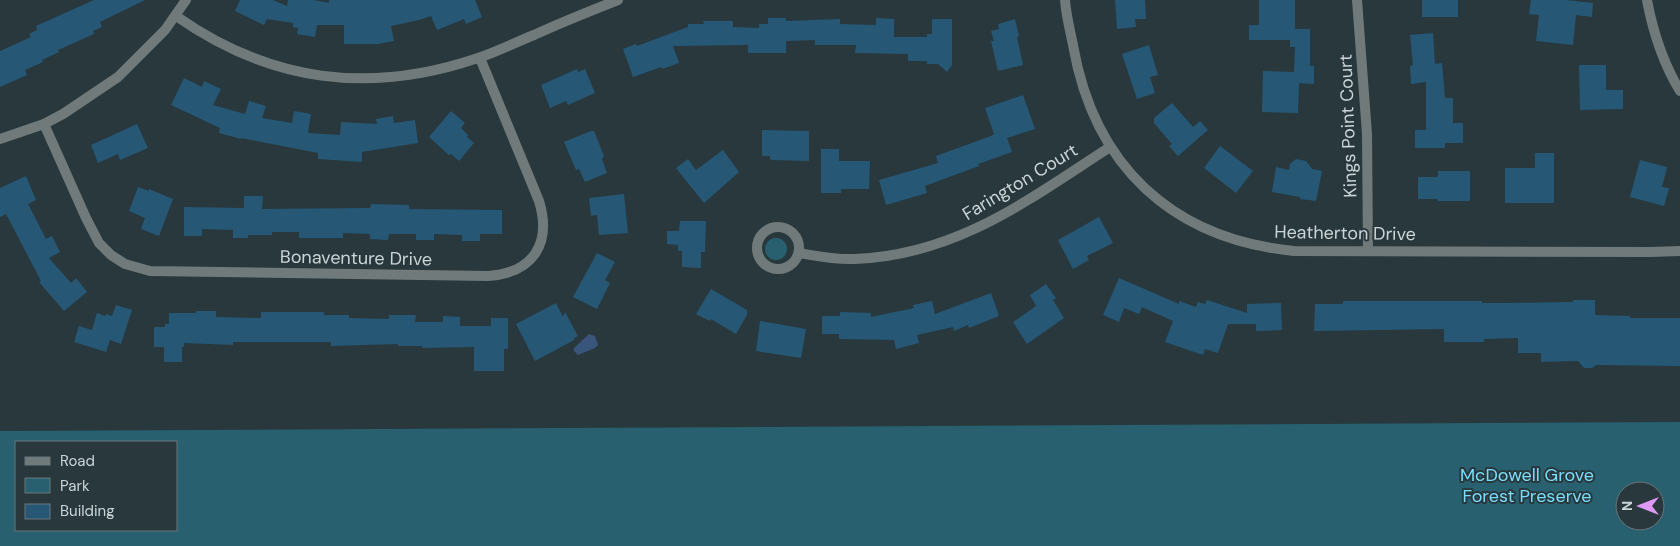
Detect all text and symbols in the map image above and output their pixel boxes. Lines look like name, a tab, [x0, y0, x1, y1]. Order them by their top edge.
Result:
street label: Kings Point Court	[1333, 54, 1363, 198]
street label: Farington Court	[958, 138, 1082, 226]
street label: Heatherton Drive	[1274, 220, 1416, 246]
street label: Bonaventure Drive	[280, 245, 432, 271]
legend	[15, 441, 178, 531]
text: Road	[60, 451, 95, 471]
park label: McDowell Grove Forest Preserve	[1460, 463, 1594, 508]
text: Park	[60, 476, 90, 496]
north arrow	[1615, 481, 1665, 531]
text: Building	[60, 501, 115, 521]
text: N	[1618, 501, 1636, 511]

